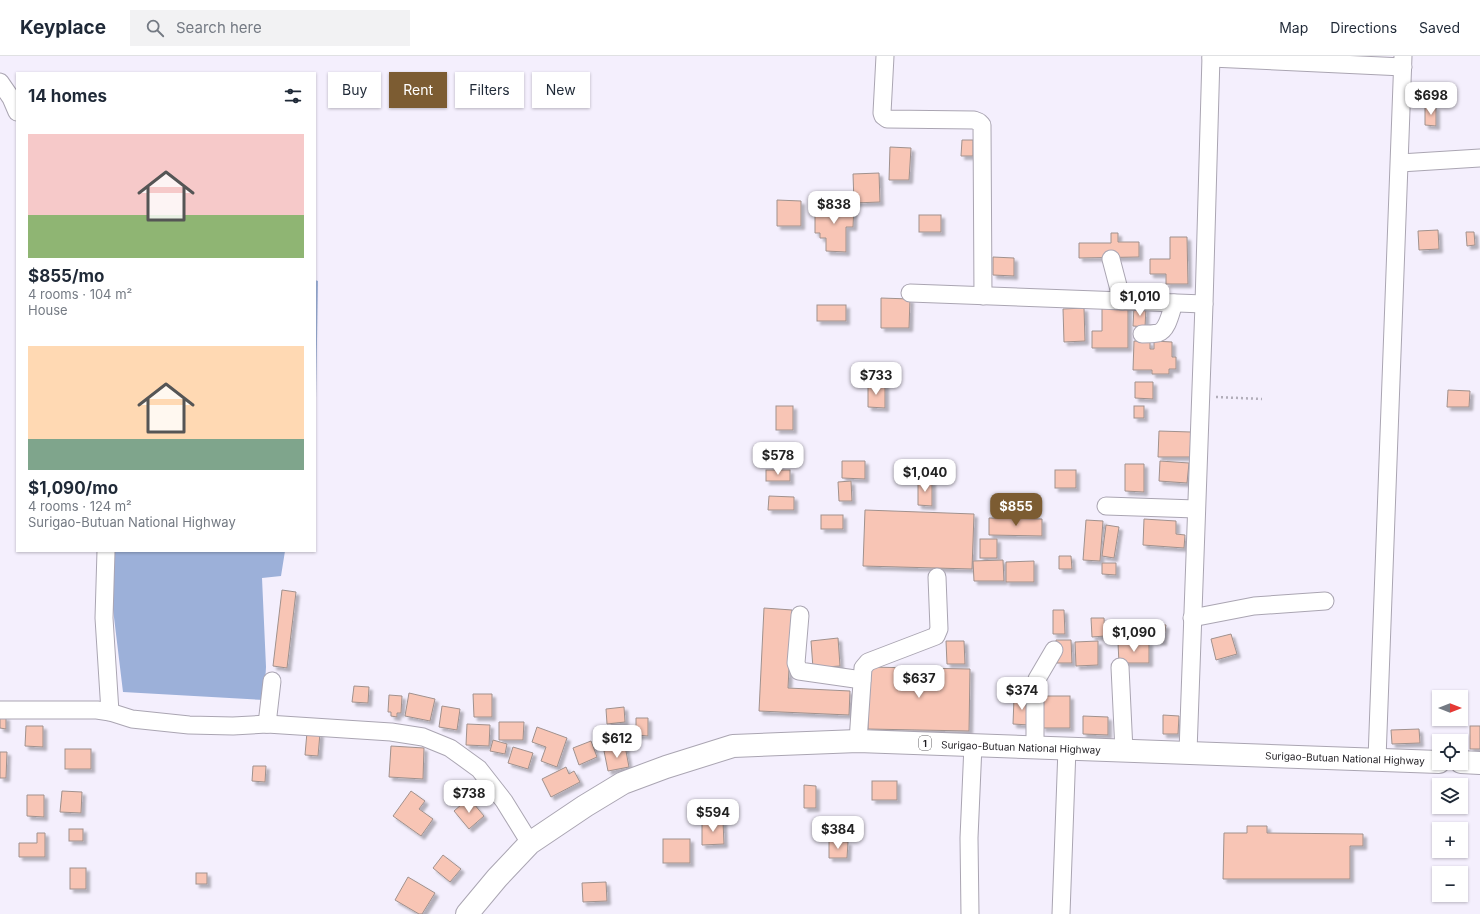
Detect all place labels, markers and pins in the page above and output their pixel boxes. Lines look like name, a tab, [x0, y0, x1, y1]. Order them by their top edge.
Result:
pin: $698	[1407, 82, 1455, 116]
pin: $838	[810, 191, 858, 225]
pin: $1,010	[1107, 283, 1173, 317]
pin: $733	[852, 362, 900, 396]
pin: $578	[754, 442, 802, 476]
pin: $1,040	[892, 459, 958, 493]
pin: $855	[992, 493, 1040, 527]
pin: $1,090	[1101, 619, 1167, 653]
pin: $637	[895, 665, 943, 699]
pin: $374	[998, 677, 1046, 711]
pin: $612	[593, 725, 641, 759]
pin: $738	[445, 780, 493, 814]
pin: $594	[689, 799, 737, 833]
pin: $384	[814, 816, 862, 850]

